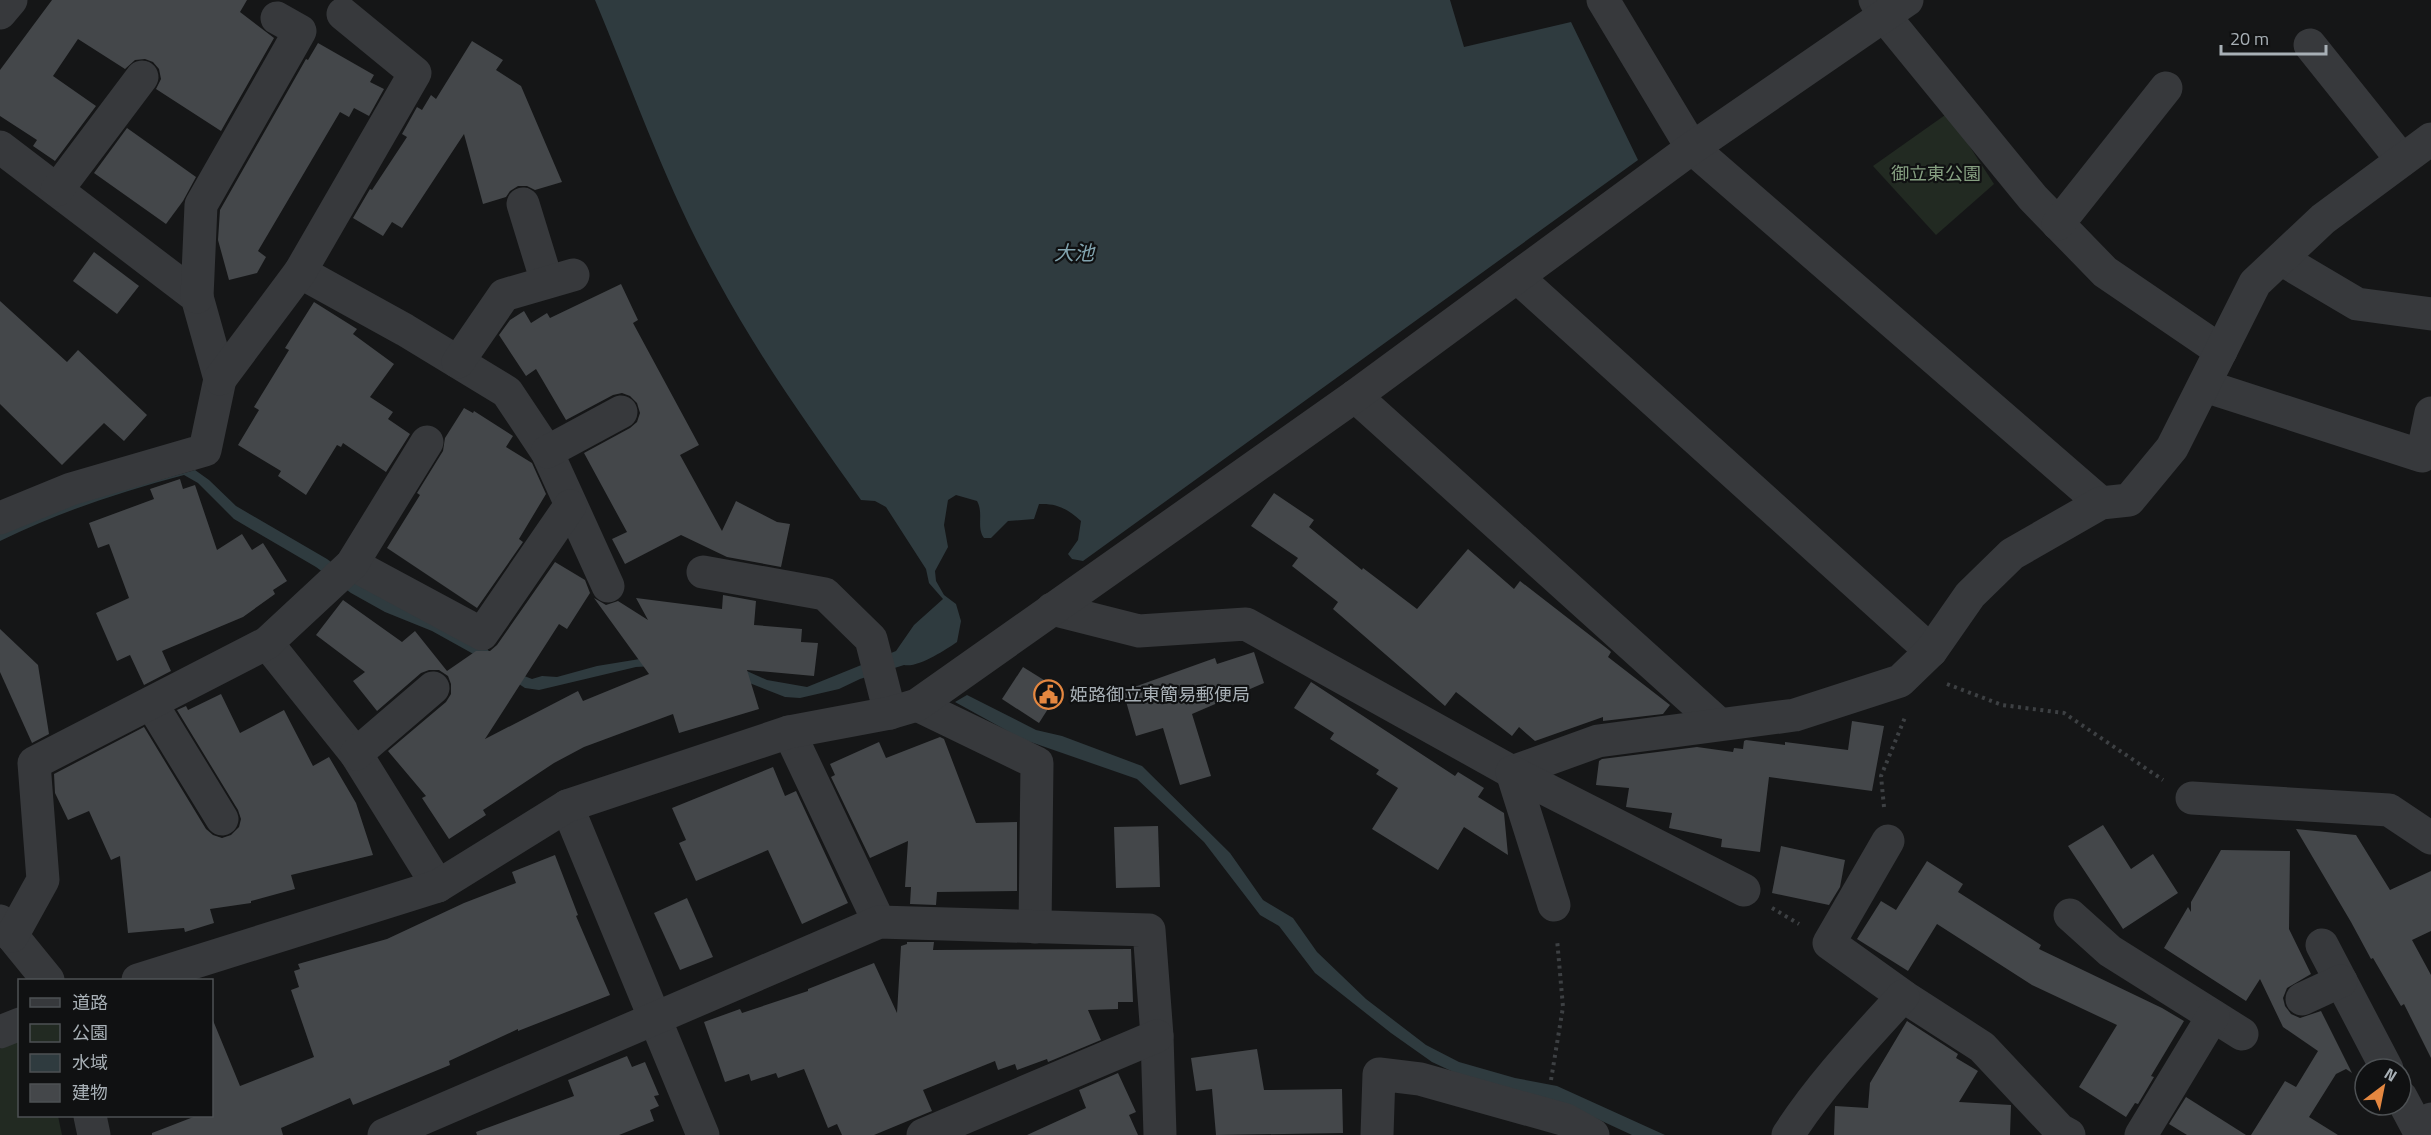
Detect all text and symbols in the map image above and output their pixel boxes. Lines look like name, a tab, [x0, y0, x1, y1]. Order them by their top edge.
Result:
scale bar	[2221, 18, 2326, 56]
text: 20 m	[2230, 25, 2269, 52]
park label: 御立東公園	[1891, 160, 1981, 187]
water label: 大池	[1054, 237, 1096, 268]
public building icon: 姫路御立東簡易郵便局	[1033, 678, 1065, 710]
place label: 姫路御立東簡易郵便局	[1070, 681, 1250, 708]
legend	[18, 979, 213, 1117]
text: 道路	[72, 989, 108, 1016]
text: 公園	[72, 1019, 108, 1046]
text: 水域	[72, 1049, 108, 1076]
north arrow	[2353, 1057, 2413, 1117]
text: N	[2380, 1061, 2402, 1087]
text: 建物	[72, 1079, 108, 1106]

